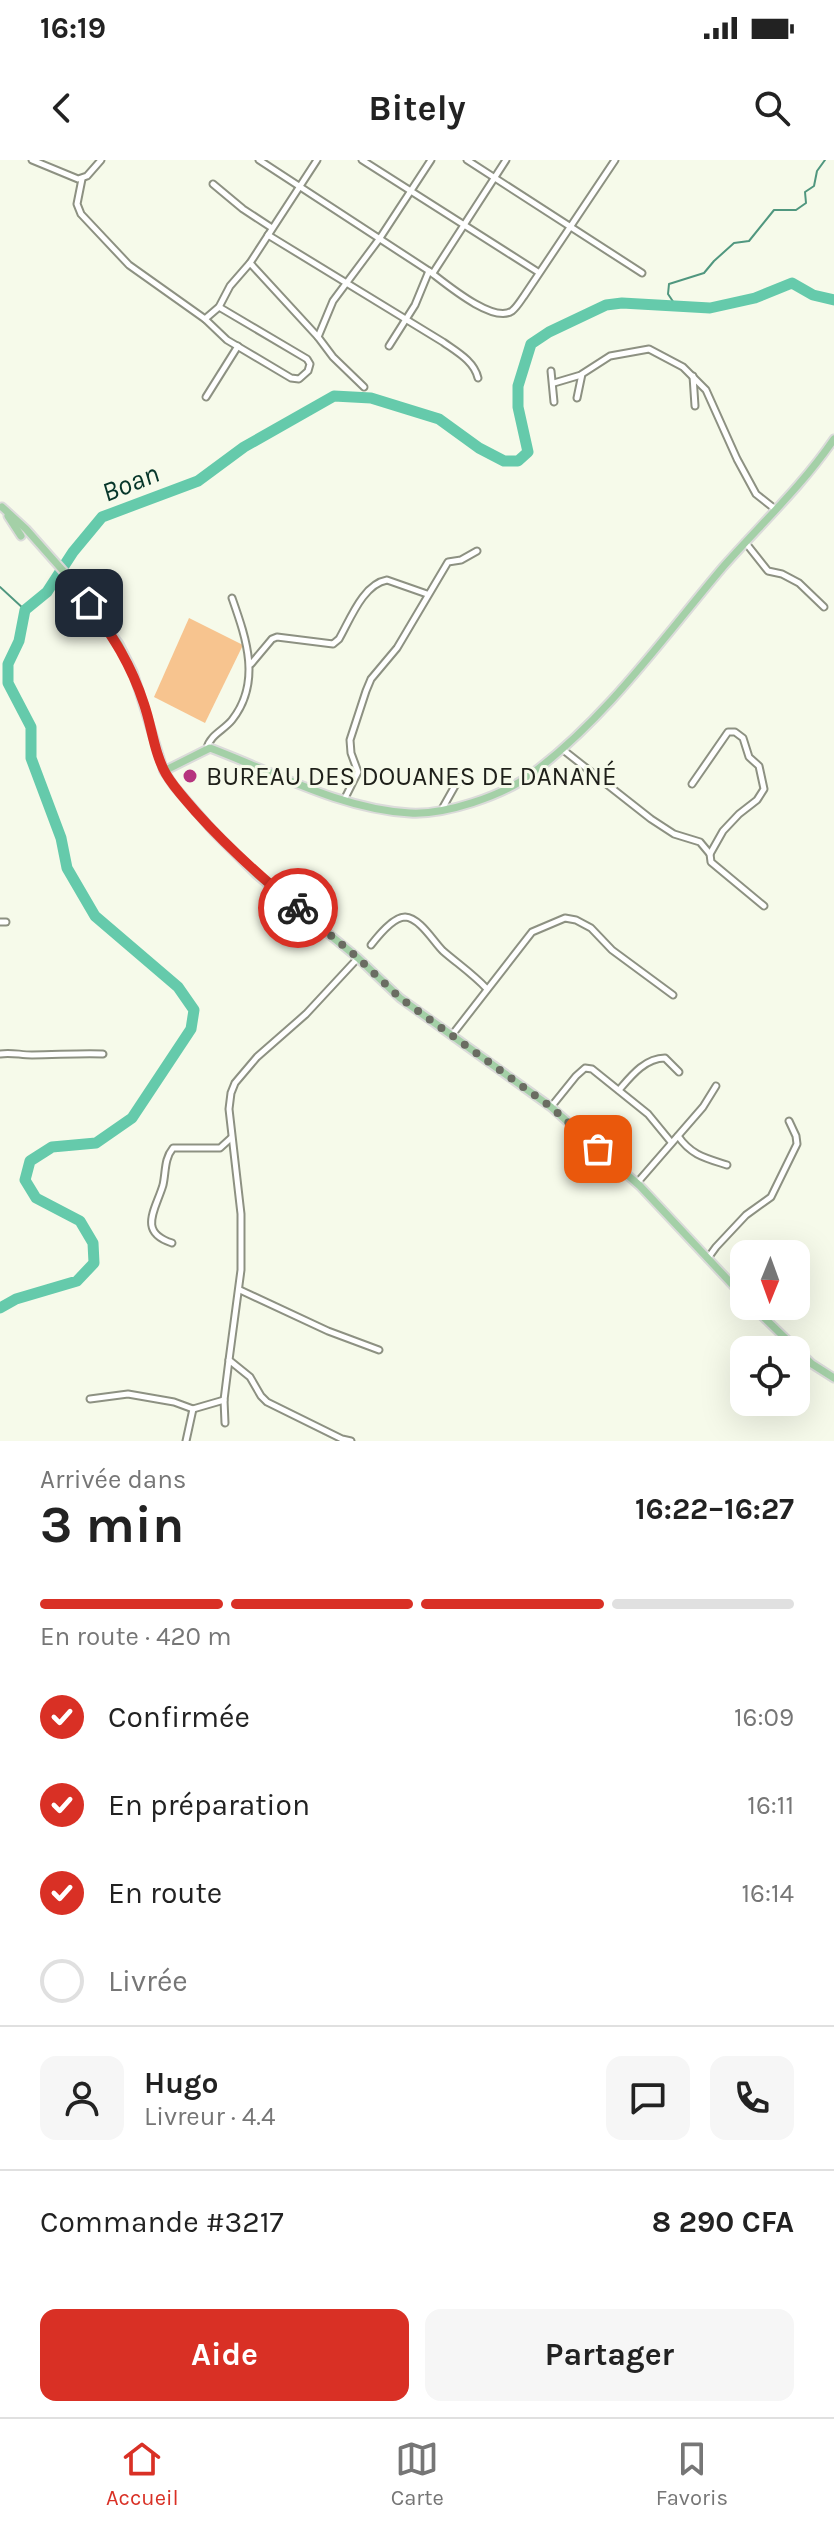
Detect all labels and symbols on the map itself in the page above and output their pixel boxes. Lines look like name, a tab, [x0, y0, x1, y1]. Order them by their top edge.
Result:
water label: Boan	[97, 456, 164, 509]
pin	[55, 569, 123, 637]
place label: BUREAU DES DOUANES DE DANANÉ	[206, 760, 617, 792]
marker: BUREAU DES DOUANES DE DANANÉ	[181, 767, 199, 785]
courier	[258, 868, 338, 948]
pin	[564, 1115, 632, 1183]
north arrow	[730, 1240, 810, 1320]

